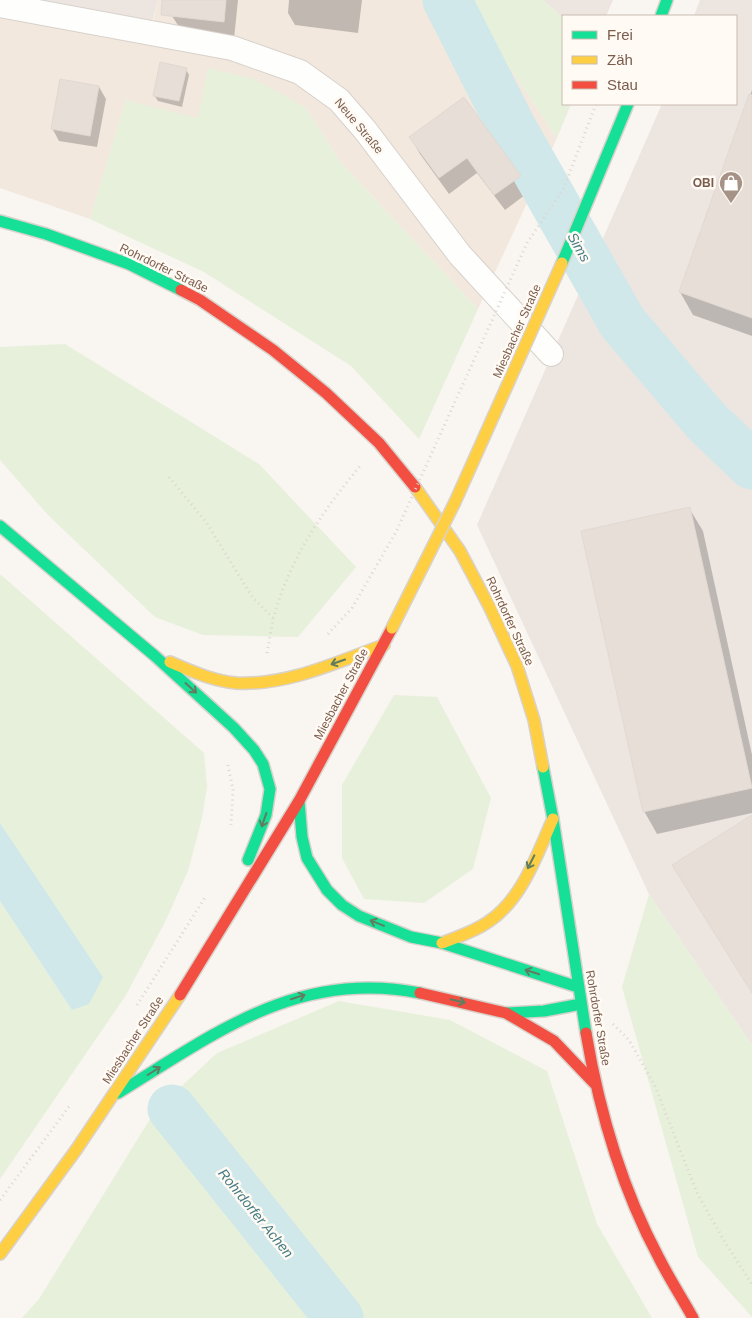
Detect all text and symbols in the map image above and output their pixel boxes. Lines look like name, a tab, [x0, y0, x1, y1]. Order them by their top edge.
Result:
legend	[562, 15, 737, 105]
text: Frei	[607, 26, 633, 43]
text: Zäh	[607, 51, 633, 68]
text: Stau	[607, 76, 638, 93]
street label: Neue Straße	[332, 95, 386, 157]
shop icon: OBI	[718, 170, 744, 204]
place label: OBI	[693, 176, 714, 190]
water label: Sims	[564, 230, 594, 264]
street label: Rohrdorfer Straße	[117, 241, 211, 296]
street label: Miesbacher Straße	[490, 282, 544, 380]
street label: Rohrdorfer Straße	[483, 574, 537, 668]
street label: Miesbacher Straße	[311, 646, 371, 742]
one-way arrow	[330, 658, 346, 667]
one-way arrow	[184, 683, 197, 694]
one-way arrow	[258, 811, 268, 827]
one-way arrow	[526, 855, 536, 870]
one-way arrow	[370, 918, 385, 928]
one-way arrow	[524, 967, 540, 976]
street label: Rohrdorfer Straße	[583, 969, 613, 1067]
one-way arrow	[290, 992, 306, 1002]
street label: Miesbacher Straße	[100, 993, 167, 1086]
one-way arrow	[450, 997, 466, 1006]
one-way arrow	[147, 1066, 161, 1076]
water label: Rohrdorfer Achen	[215, 1165, 297, 1261]

